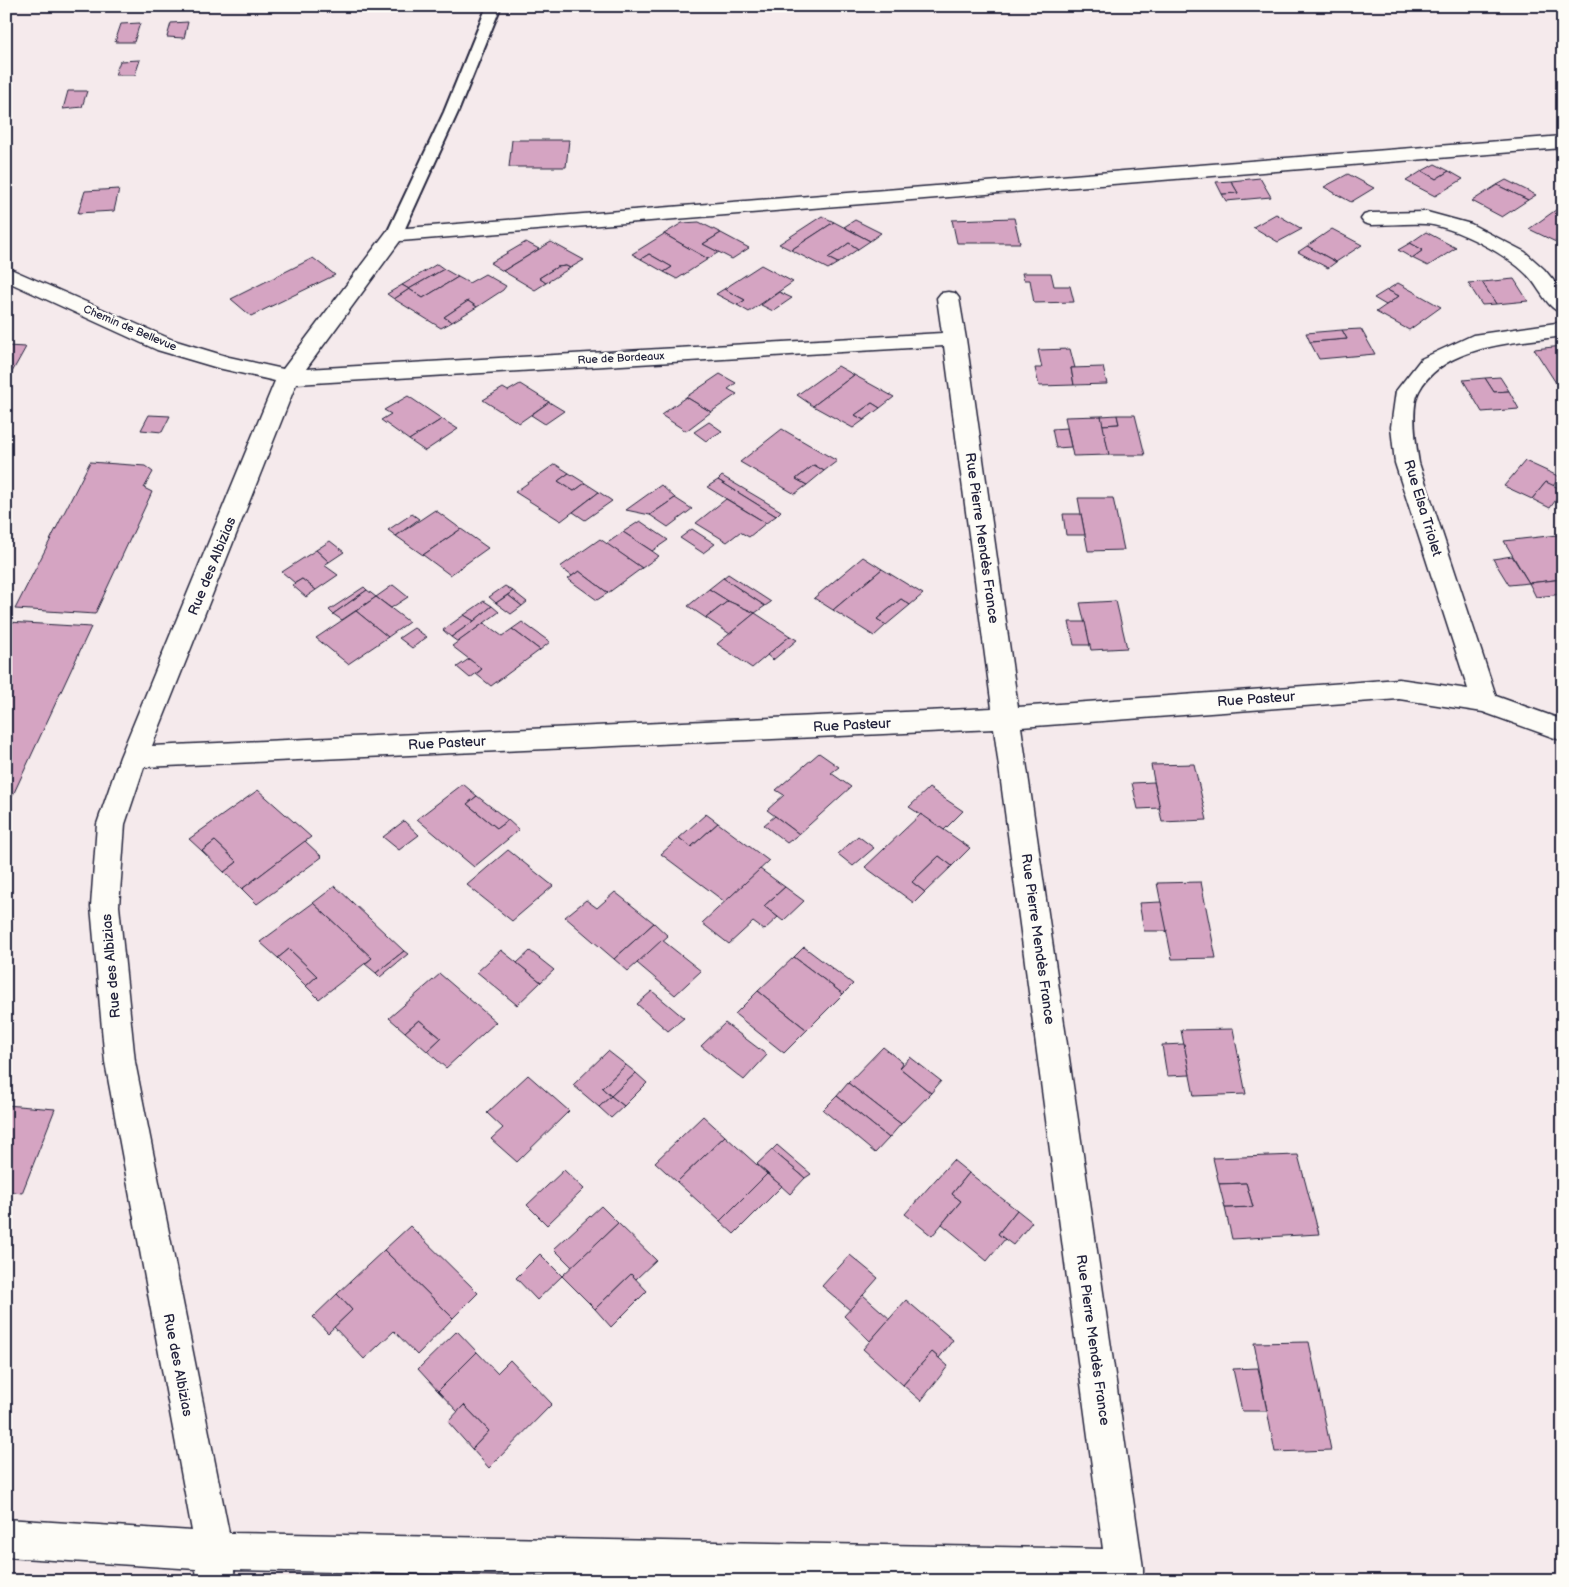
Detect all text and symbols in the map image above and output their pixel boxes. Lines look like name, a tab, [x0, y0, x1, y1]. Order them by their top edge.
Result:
street label: Chemin de Bellevue	[81, 302, 179, 354]
street label: Rue de Bordeaux	[577, 349, 665, 367]
street label: Rue Pierre Mendès France	[962, 452, 1002, 624]
street label: Rue Elsa Triolet	[1400, 458, 1446, 559]
street label: Rue des Albizias	[185, 514, 239, 618]
street label: Rue Pasteur	[1217, 688, 1296, 710]
street label: Rue Pasteur	[813, 714, 892, 736]
street label: Rue Pasteur	[408, 732, 487, 754]
street label: Rue Pierre Mendès France	[1018, 853, 1058, 1025]
street label: Rue des Albizias	[98, 913, 124, 1019]
street label: Rue Pierre Mendès France	[1073, 1254, 1113, 1426]
street label: Rue des Albizias	[160, 1312, 196, 1418]

